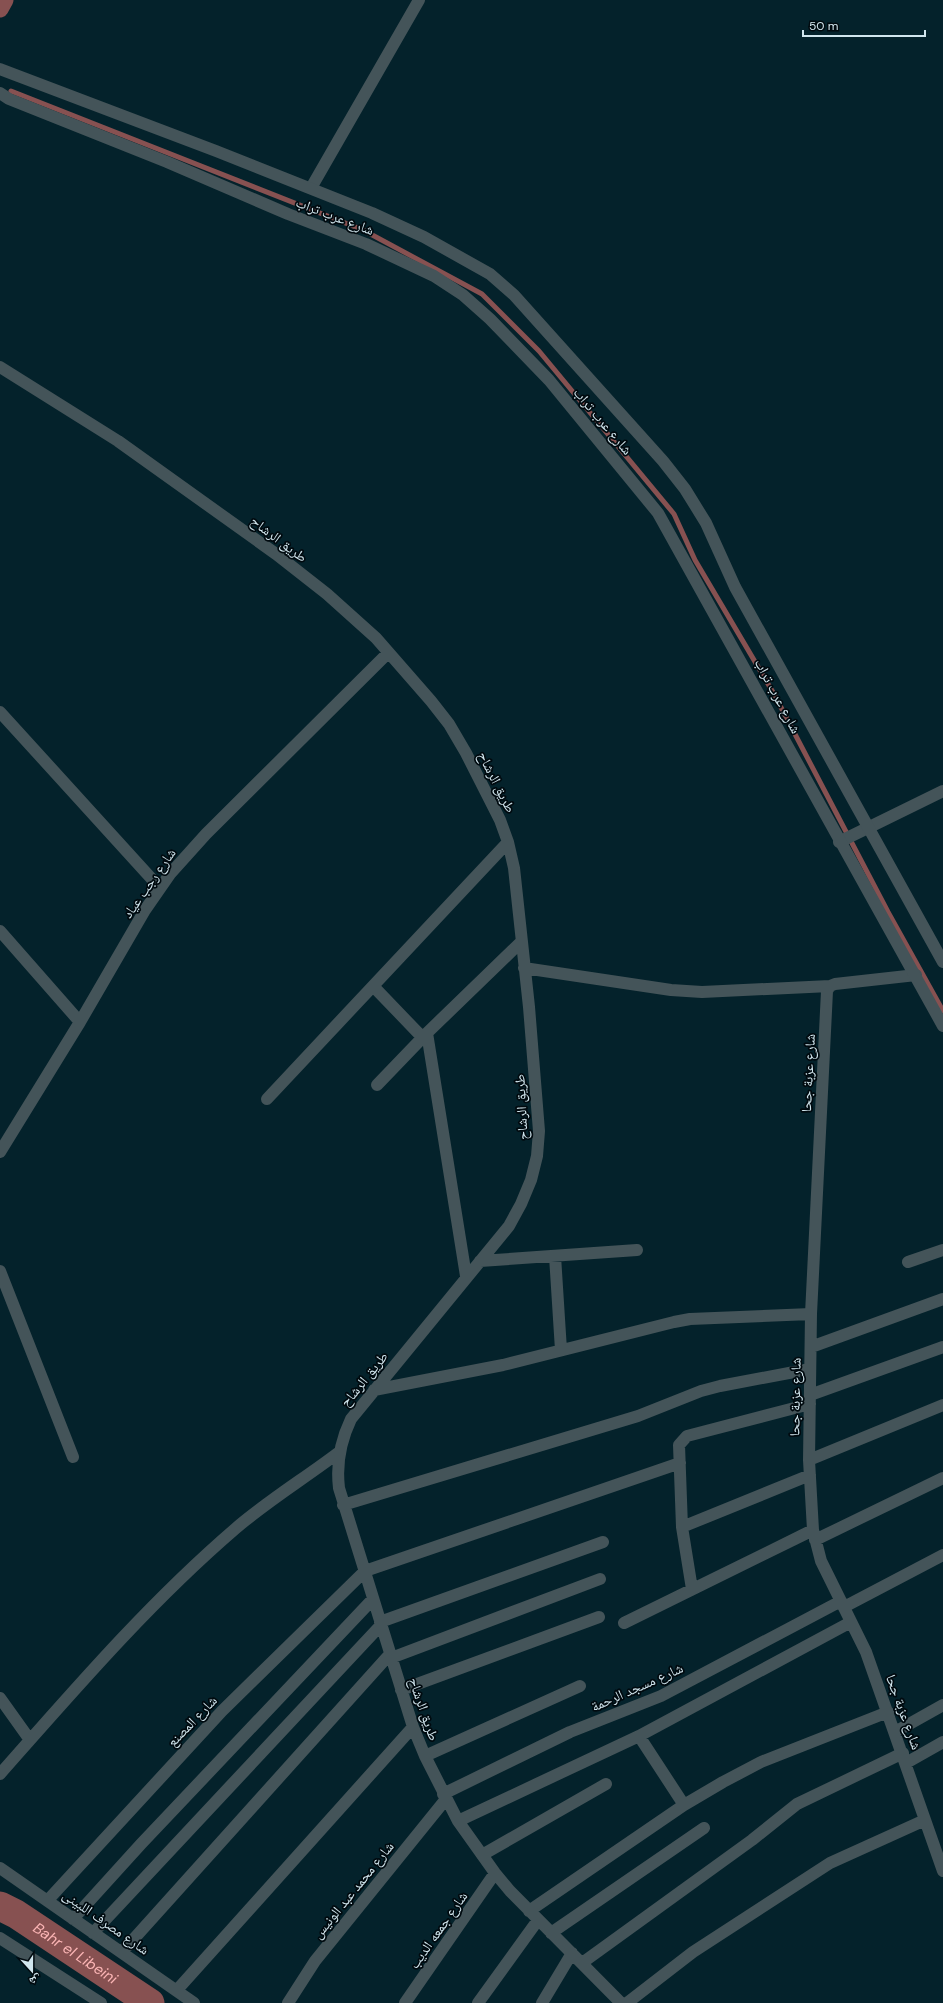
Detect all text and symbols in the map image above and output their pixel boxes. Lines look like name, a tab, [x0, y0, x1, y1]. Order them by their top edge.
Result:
scale bar	[803, 12, 925, 38]
text: 50 m	[809, 18, 838, 34]
street label: شارع عرب تراب	[293, 193, 377, 240]
street label: شارع عرب تراب	[569, 384, 636, 459]
street label: طريق الرشاح	[247, 512, 311, 567]
street label: شارع عرب تراب	[750, 655, 805, 737]
street label: طريق الرشاح	[473, 748, 520, 816]
street label: شارع رجب عياد	[118, 845, 180, 922]
street label: شارع عزبة جحا	[797, 1033, 820, 1113]
street label: طريق الرشاح	[510, 1074, 533, 1140]
street label: طريق الرشاح	[336, 1348, 393, 1411]
street label: شارع عزبة جحا	[785, 1357, 806, 1437]
street label: شارع مسجد الرحمة	[588, 1659, 686, 1716]
street label: شارع عزبة جحا	[881, 1672, 926, 1752]
street label: طريق الرشاح	[404, 1675, 443, 1743]
street label: شارع المصنع	[163, 1692, 221, 1751]
street label: شارع محمد عبد الونيس	[308, 1838, 398, 1943]
street label: شارع مصرف اللبينى	[59, 1886, 153, 1959]
street label: شارع جمعه الديب	[405, 1888, 472, 1973]
water label: Bahr el Libeini	[29, 1918, 122, 1989]
north arrow	[12, 1951, 52, 1991]
text: ش	[27, 1971, 44, 1989]

